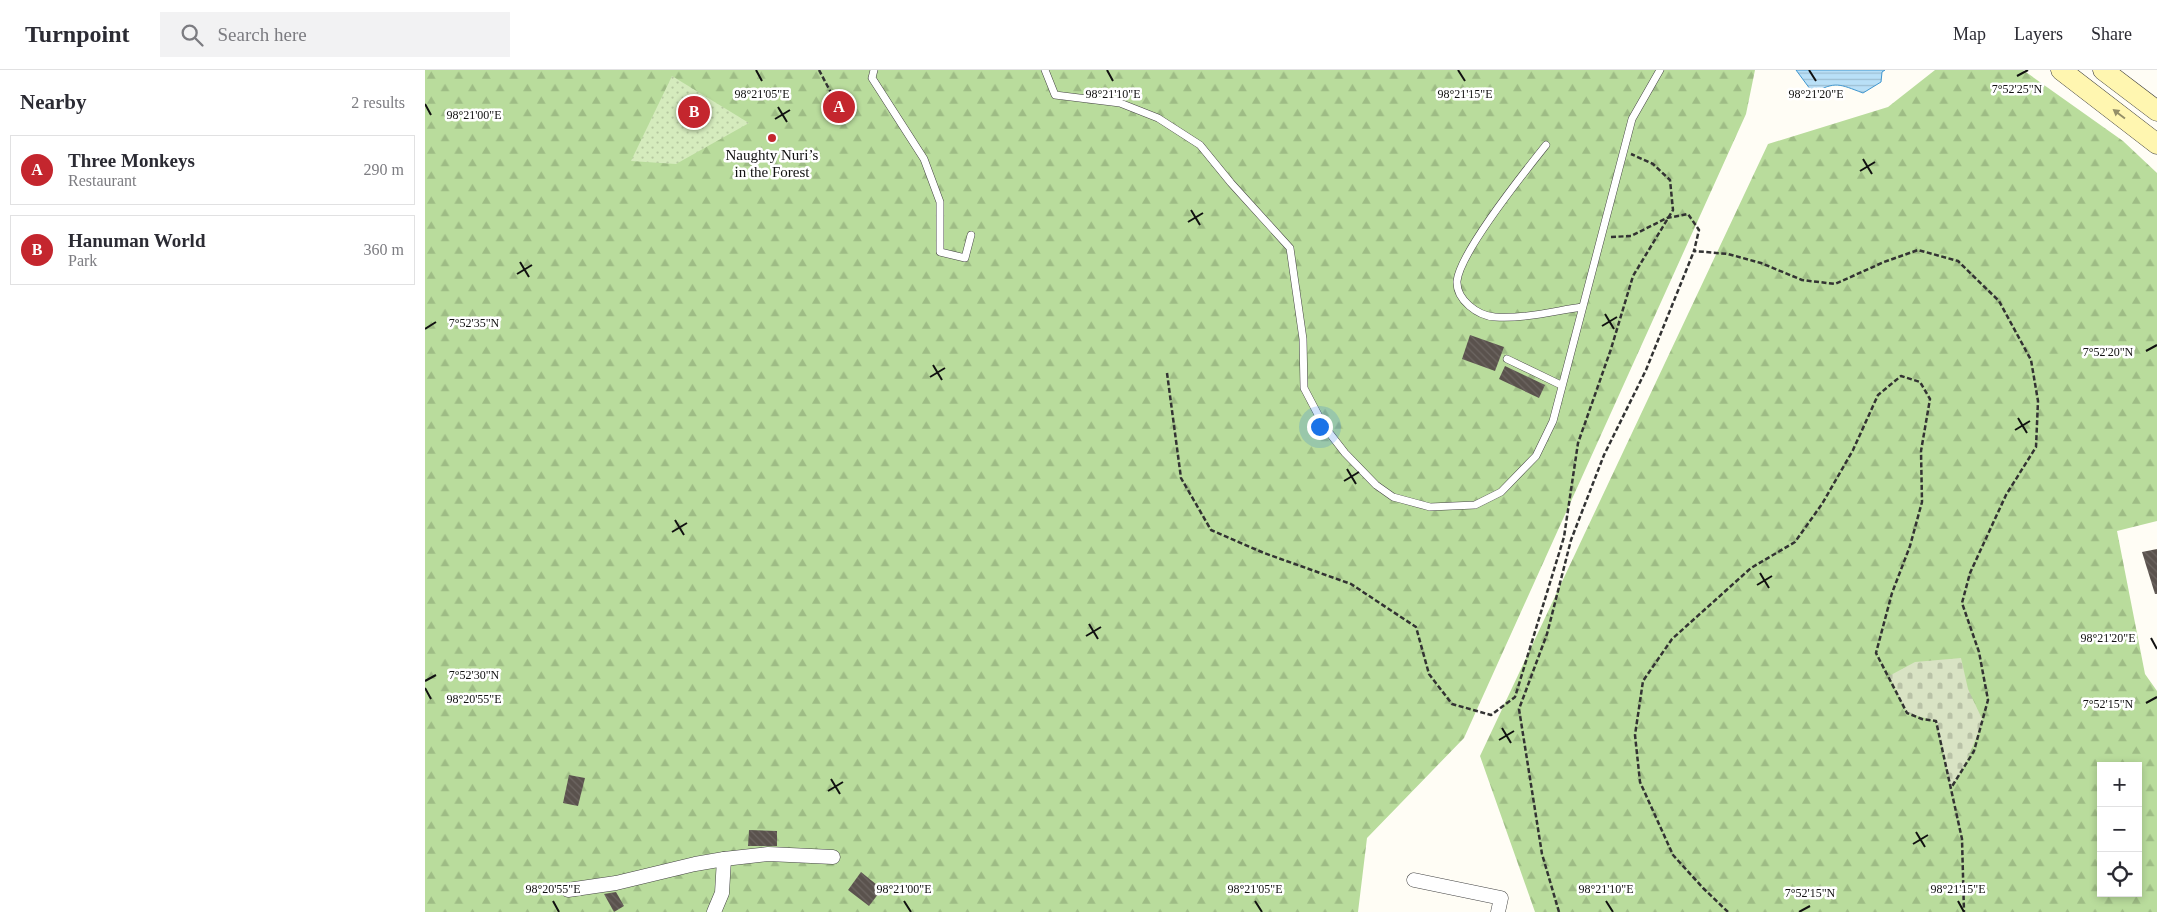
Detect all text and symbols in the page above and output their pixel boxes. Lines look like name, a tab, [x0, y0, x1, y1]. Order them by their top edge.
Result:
search box	[160, 12, 510, 57]
text: Turnpoint	[25, 21, 130, 47]
icon: search	[178, 21, 206, 49]
text: Search here	[218, 24, 307, 45]
text: Map	[1953, 24, 1986, 44]
text: Layers	[2014, 24, 2063, 44]
text: Share	[2091, 24, 2132, 44]
text: 7°52'25"N	[1992, 82, 2043, 96]
text: 98°21'05"E	[734, 87, 790, 101]
text: 98°21'10"E	[1085, 87, 1141, 101]
text: 98°21'15"E	[1437, 87, 1493, 101]
text: 98°21'20"E	[1788, 87, 1844, 101]
pin: A	[823, 88, 855, 126]
text: Nearby	[20, 90, 87, 114]
pin: B	[678, 93, 710, 131]
text: 2 results	[351, 94, 405, 111]
text: 98°21'00"E	[446, 108, 502, 122]
one-way arrow	[2112, 109, 2126, 119]
marker: Naughty Nuri’s in the Forest	[766, 132, 778, 144]
place label: Naughty Nuri’s in the Forest	[726, 147, 819, 180]
text: Three Monkeys	[68, 150, 195, 171]
text: A	[31, 161, 43, 178]
text: 290 m	[364, 161, 404, 178]
text: Restaurant	[68, 172, 136, 189]
text: Hanuman World	[68, 230, 205, 251]
text: B	[32, 241, 42, 258]
text: 360 m	[364, 241, 404, 258]
text: Park	[68, 252, 97, 269]
text: 7°52'35"N	[449, 316, 500, 330]
text: 7°52'20"N	[2083, 345, 2134, 359]
your location	[1307, 414, 1333, 440]
text: 98°21'20"E	[2080, 631, 2136, 645]
text: 7°52'30"N	[449, 668, 500, 682]
text: 98°20'55"E	[446, 692, 502, 706]
text: 7°52'15"N	[2083, 697, 2134, 711]
map controls	[2097, 762, 2142, 897]
button: +	[2097, 762, 2142, 807]
button: −	[2097, 807, 2142, 852]
button: locate	[2097, 852, 2142, 897]
text: 98°20'55"E	[525, 882, 581, 896]
text: 98°21'00"E	[876, 882, 932, 896]
text: 98°21'05"E	[1227, 882, 1283, 896]
text: 98°21'10"E	[1578, 882, 1634, 896]
text: 98°21'15"E	[1930, 882, 1986, 896]
text: 7°52'15"N	[1785, 886, 1836, 900]

